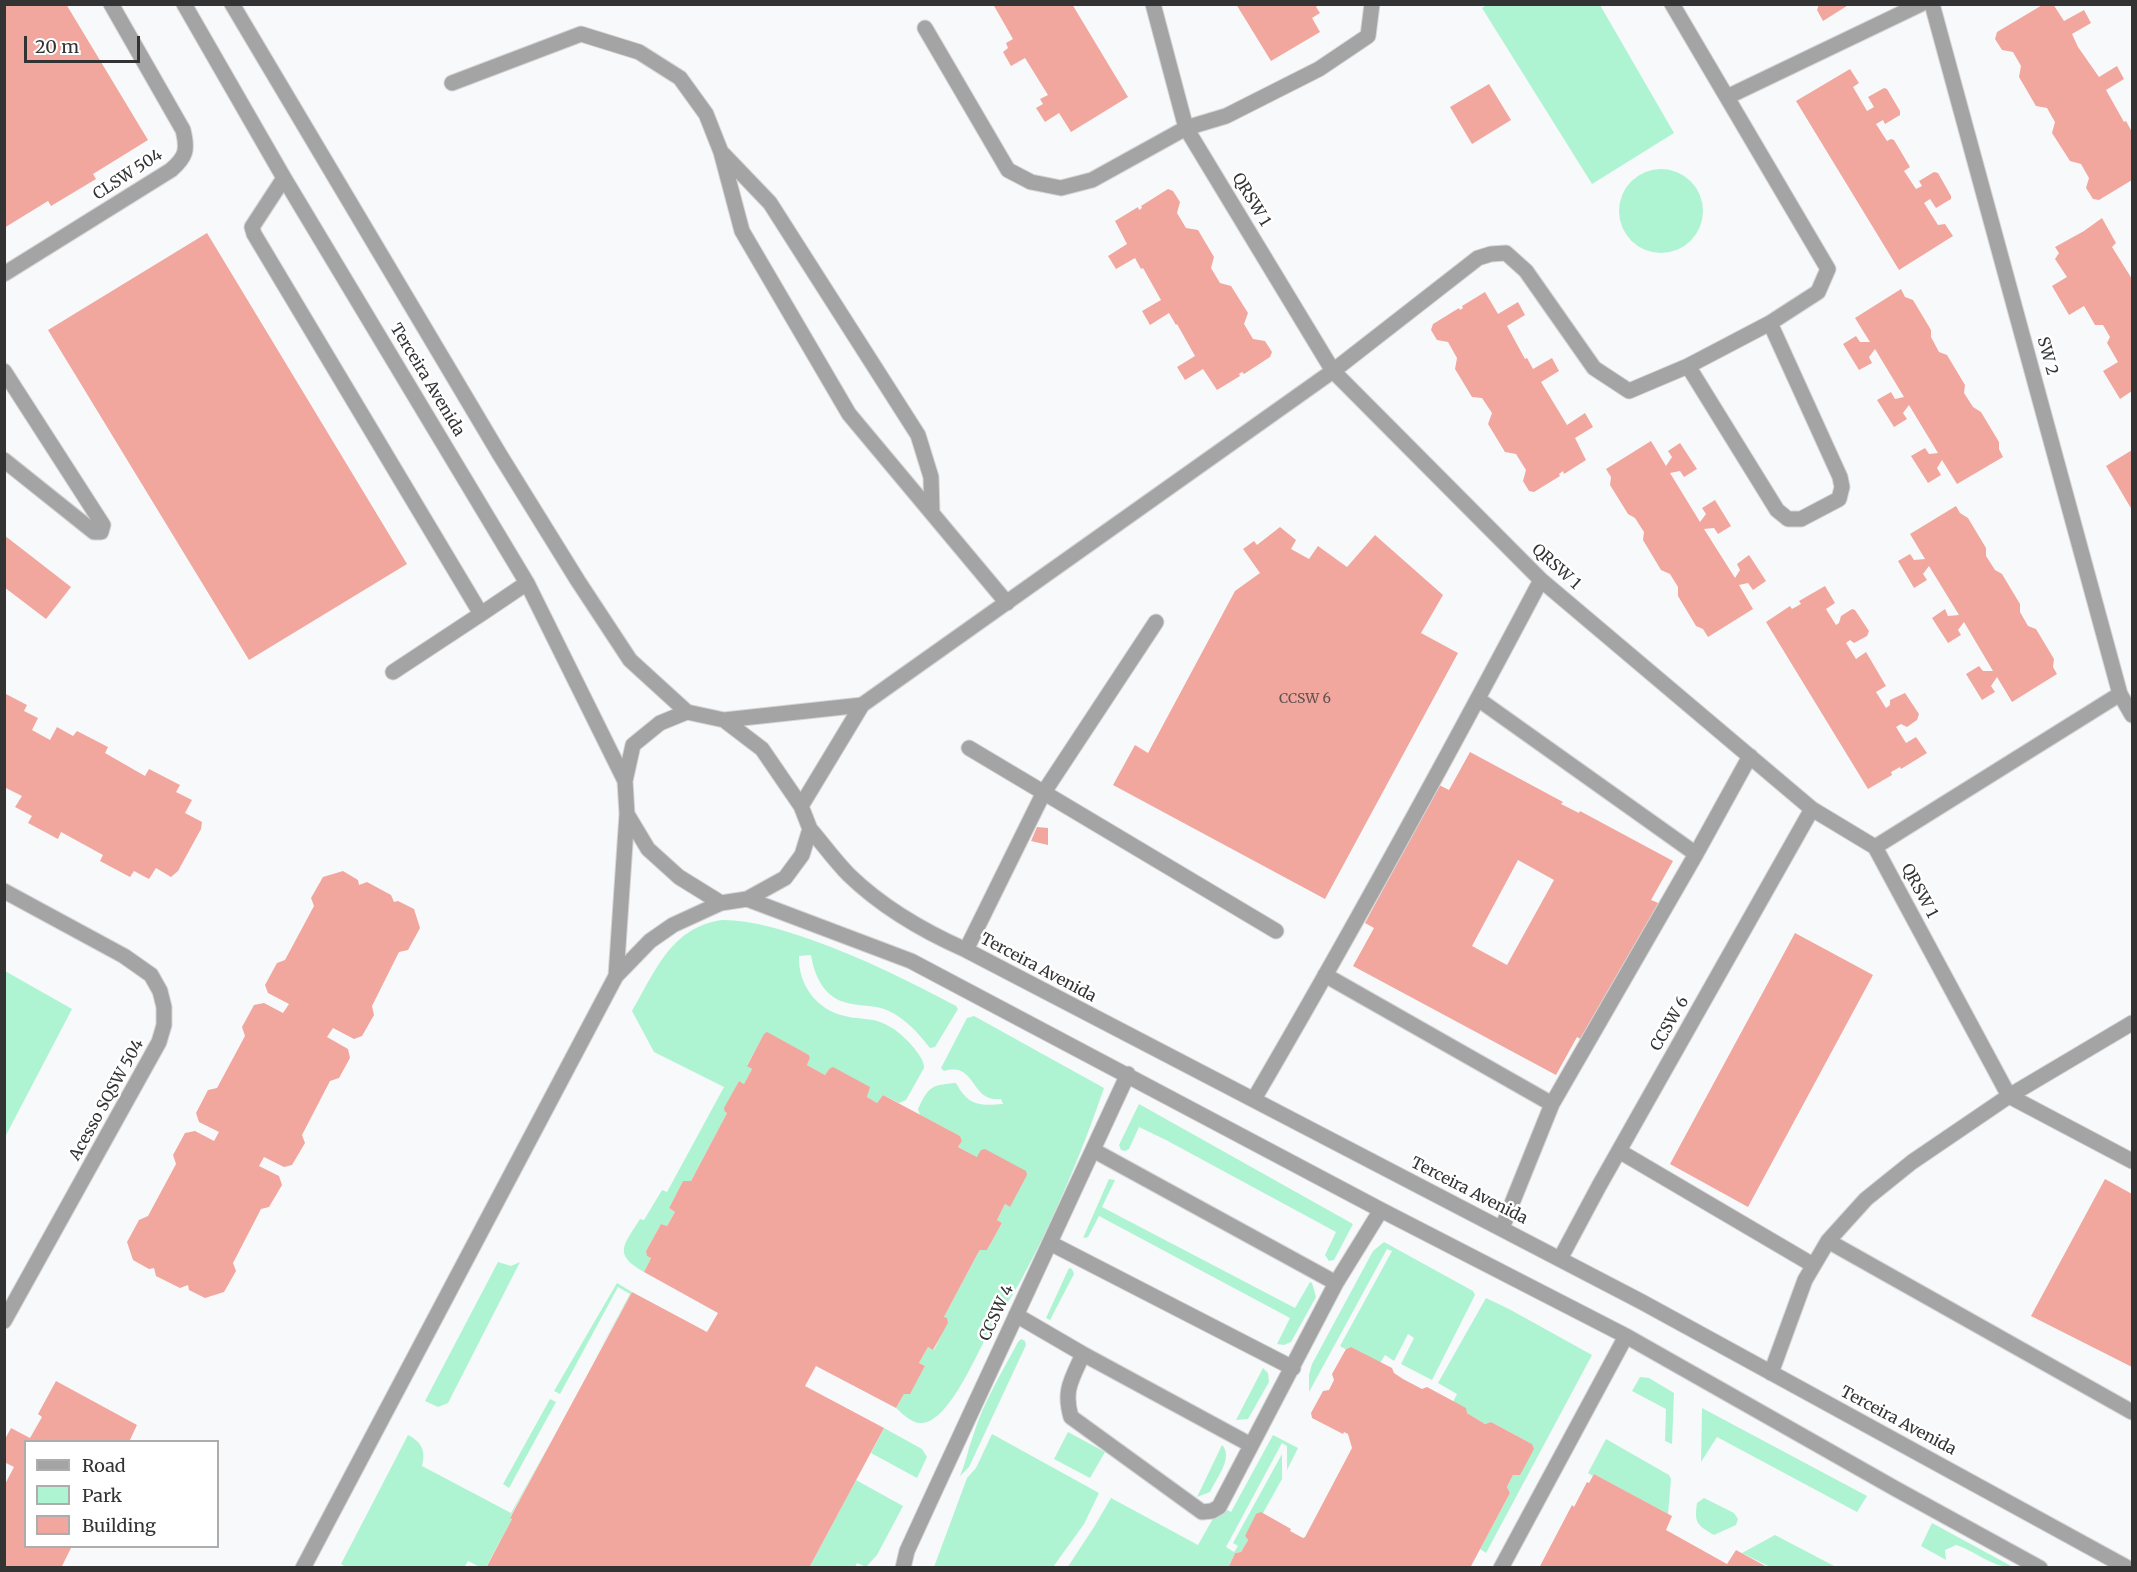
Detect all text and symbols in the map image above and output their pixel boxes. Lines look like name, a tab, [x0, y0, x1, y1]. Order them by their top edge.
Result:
scale bar	[27, 24, 142, 62]
text: 20 m	[35, 35, 79, 58]
street label: CLSW 504	[90, 146, 166, 204]
street label: QRSW 1	[1228, 170, 1274, 230]
street label: Terceira Avenida	[386, 320, 468, 440]
street label: SW 2	[2033, 335, 2061, 377]
street label: QRSW 1	[1528, 540, 1584, 594]
house number: CCSW 6	[1279, 691, 1331, 707]
street label: QRSW 1	[1897, 861, 1941, 921]
street label: Terceira Avenida	[977, 929, 1099, 1007]
street label: CCSW 6	[1647, 993, 1693, 1055]
street label: Acesso SQSW 504	[66, 1036, 148, 1164]
street label: Terceira Avenida	[1408, 1153, 1530, 1229]
street label: CCSW 4	[976, 1282, 1018, 1344]
street label: Terceira Avenida	[1837, 1382, 1959, 1460]
legend	[24, 1440, 219, 1548]
text: Road	[82, 1454, 126, 1477]
text: Park	[82, 1484, 122, 1507]
text: Building	[82, 1514, 156, 1537]

